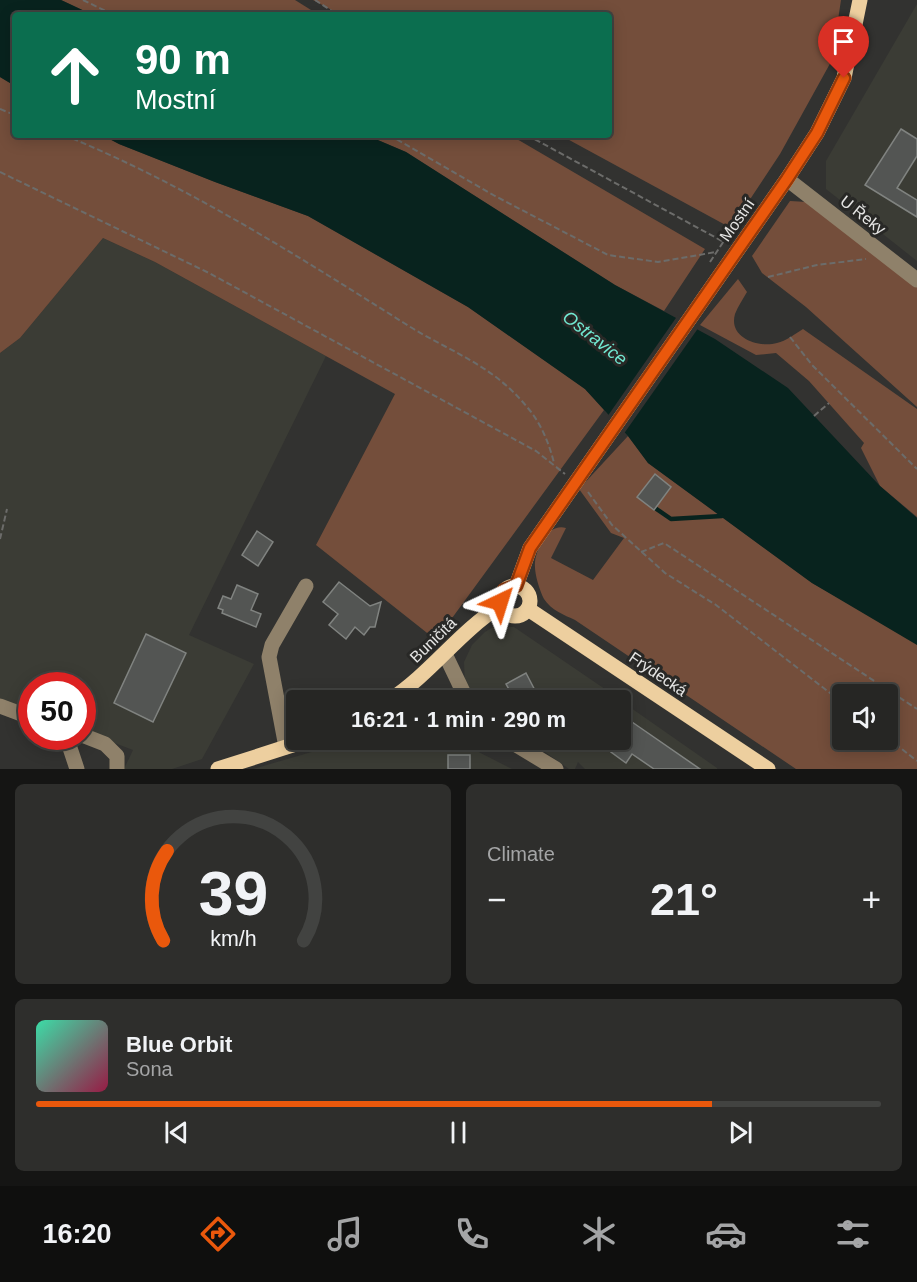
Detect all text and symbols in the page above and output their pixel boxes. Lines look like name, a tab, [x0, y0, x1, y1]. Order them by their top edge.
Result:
pin	[818, 16, 869, 78]
icon: arrive	[827, 25, 860, 58]
icon: ahead	[36, 36, 114, 114]
text: 90 m	[135, 36, 231, 83]
text: Mostní	[135, 85, 216, 115]
street label: U Řeky	[837, 191, 890, 238]
street label: Mostní	[716, 195, 758, 245]
water label: Ostravice	[559, 307, 631, 369]
position arrow	[468, 570, 532, 634]
street label: Buničitá	[407, 614, 459, 666]
street label: Frýdecká	[626, 649, 690, 700]
speed limit sign: 50	[18, 672, 96, 750]
map controls	[832, 684, 898, 750]
button: sound	[832, 684, 898, 750]
text: 16:21 · 1 min · 290 m	[351, 707, 566, 732]
text: Climate	[487, 843, 555, 865]
text: 39	[198, 859, 268, 928]
text: 21°	[650, 874, 718, 925]
text: −	[487, 881, 506, 918]
text: +	[862, 881, 881, 918]
text: km/h	[210, 927, 256, 951]
text: Blue Orbit	[126, 1032, 232, 1057]
text: Sona	[126, 1058, 173, 1080]
icon: previous	[160, 1116, 193, 1149]
icon: pause	[442, 1116, 475, 1149]
icon: next	[724, 1116, 757, 1149]
icon: directions	[197, 1213, 239, 1255]
icon: music	[324, 1213, 366, 1255]
icon: phone	[451, 1213, 493, 1255]
icon: climate	[578, 1213, 620, 1255]
icon: car	[705, 1213, 747, 1255]
icon: filters	[832, 1213, 874, 1255]
text: 16:20	[43, 1219, 112, 1249]

